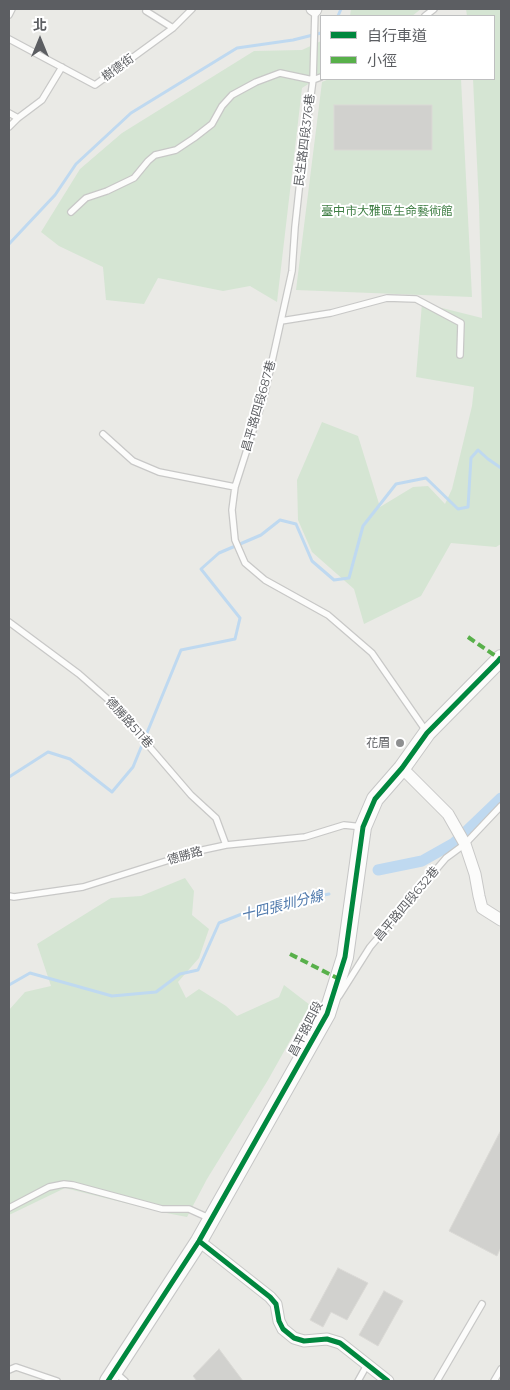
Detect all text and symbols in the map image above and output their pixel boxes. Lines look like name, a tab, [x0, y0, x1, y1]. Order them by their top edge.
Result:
north arrow	[15, 15, 65, 65]
legend	[320, 15, 495, 80]
text: 北	[33, 16, 47, 34]
text: 自行車道	[367, 26, 427, 45]
text: 小徑	[367, 51, 397, 70]
street label: 樹德街	[99, 52, 137, 84]
street label: 民生路四段376巷	[292, 93, 318, 187]
park label: 臺中市大雅區生命藝術館	[321, 204, 453, 218]
street label: 昌平路四段687巷	[239, 359, 279, 453]
street label: 德勝路511巷	[102, 695, 156, 751]
place label: 花眉	[366, 736, 390, 750]
marker: 花眉	[394, 737, 406, 749]
street label: 德勝路	[166, 844, 204, 868]
street label: 昌平路四段632巷	[372, 864, 442, 944]
water label: 十四張圳分線	[239, 888, 325, 924]
street label: 昌平路四段	[286, 999, 326, 1059]

